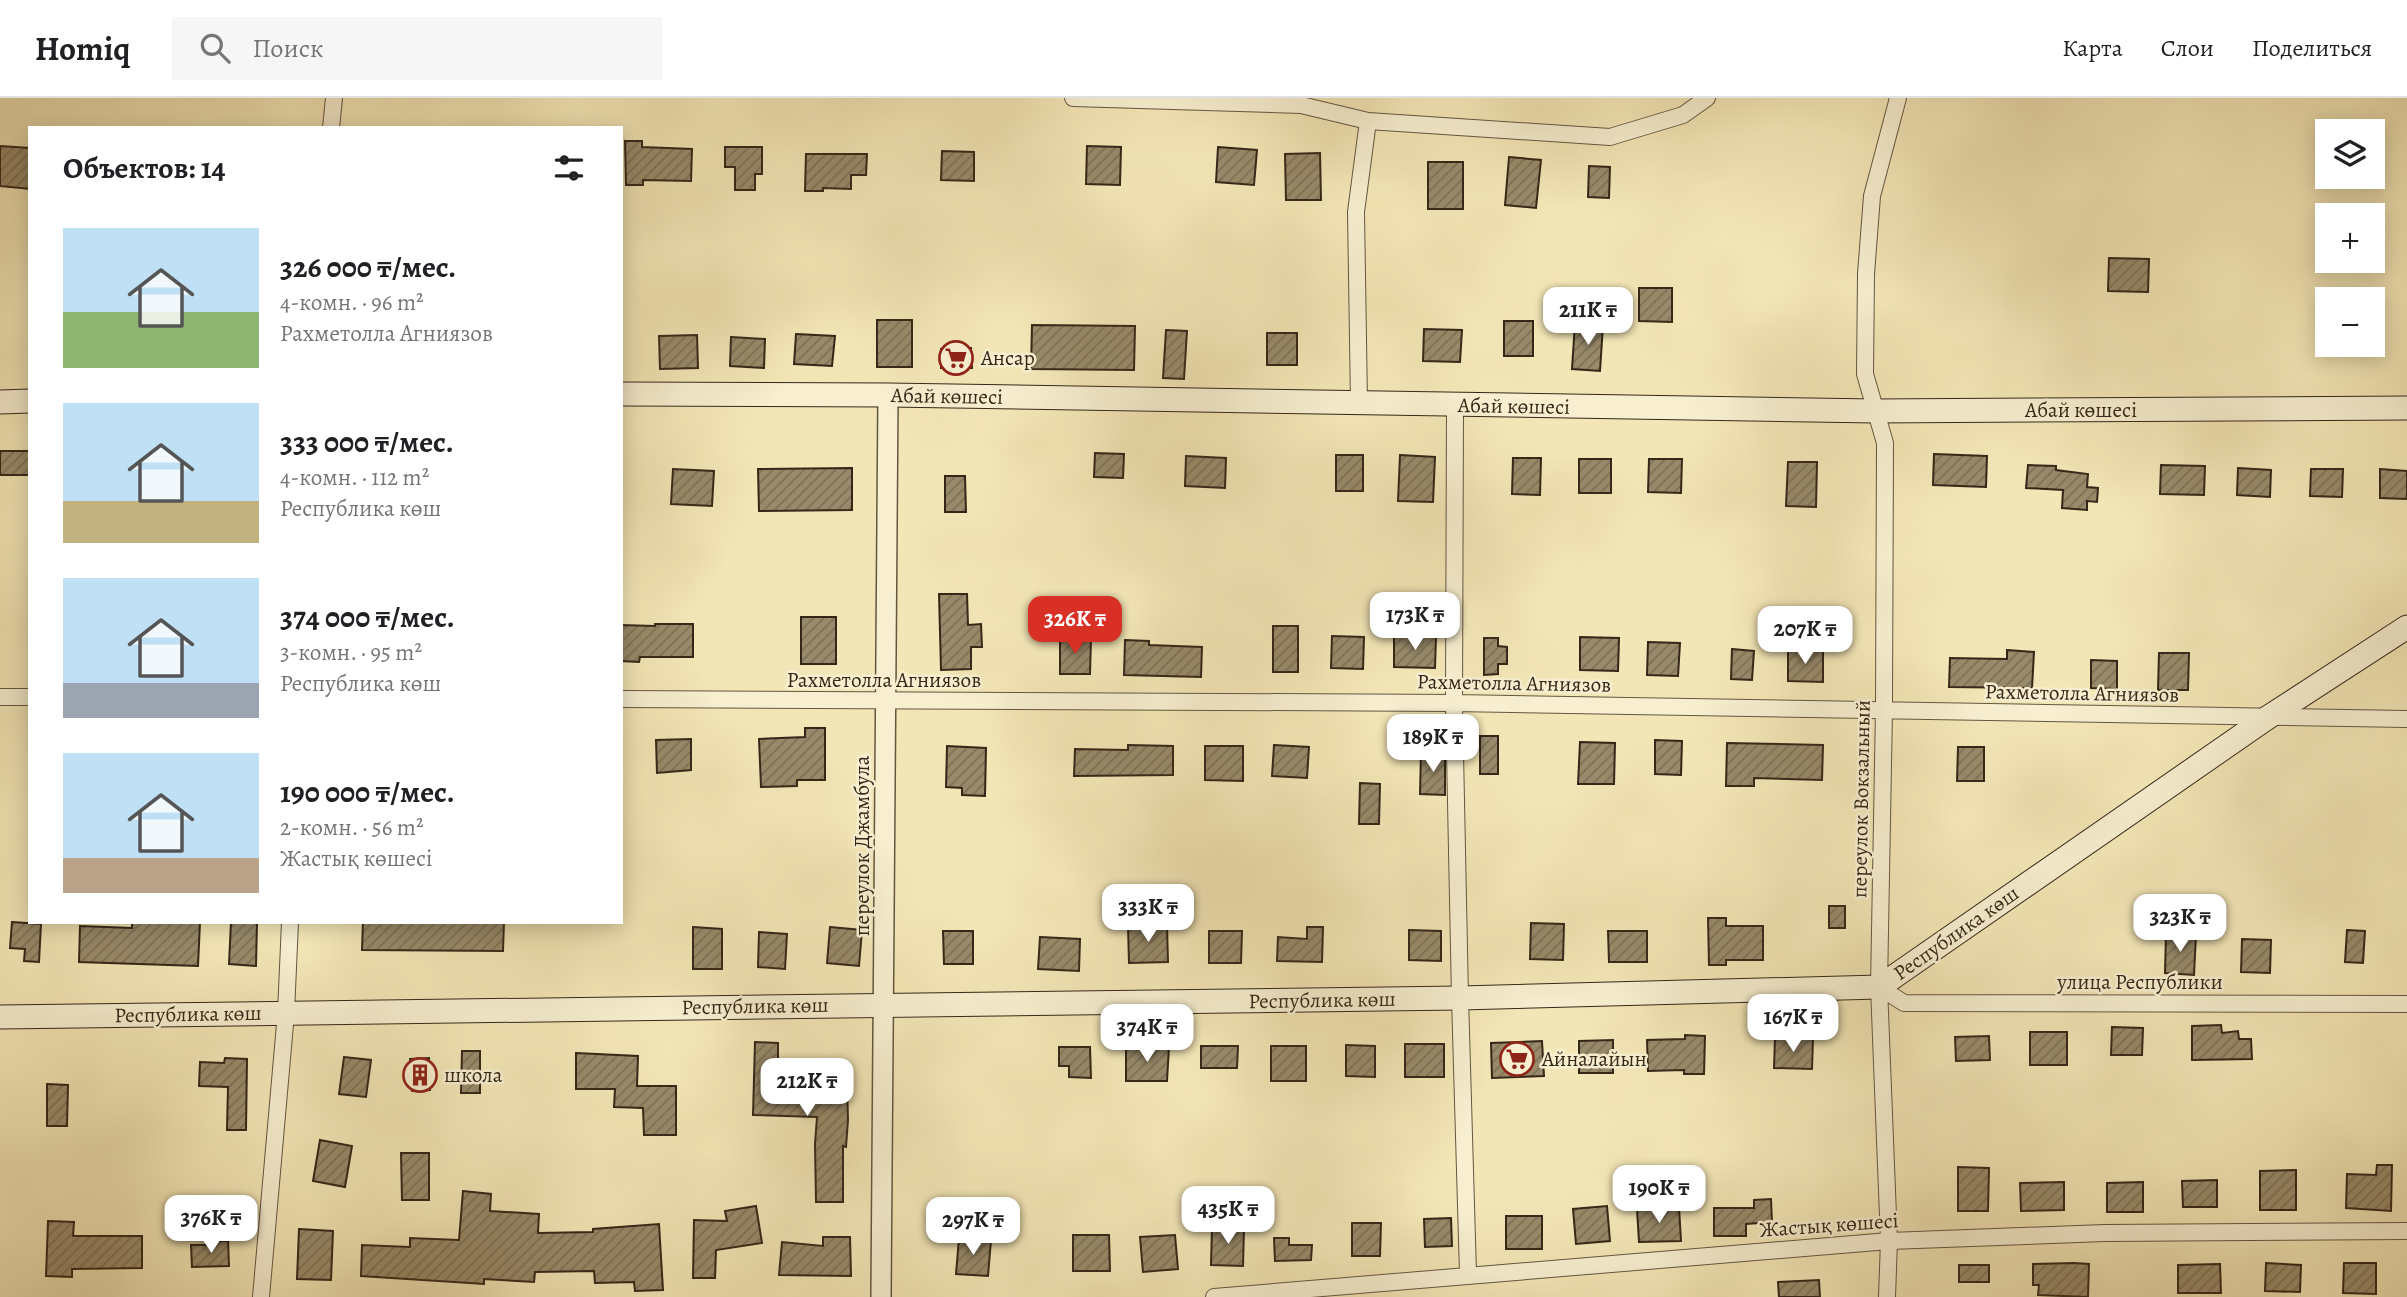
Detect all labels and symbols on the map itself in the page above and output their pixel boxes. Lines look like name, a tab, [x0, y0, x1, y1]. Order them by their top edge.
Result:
pin: 211K ₸	[1531, 288, 1645, 347]
supermarket icon: Ансар	[937, 339, 975, 377]
place label: Ансар	[980, 344, 1035, 372]
street label: Абай көшесі	[890, 381, 1003, 411]
street label: Абай көшесі	[1457, 391, 1570, 421]
street label: Абай көшесі	[2024, 396, 2137, 424]
pin: 173K ₸	[1358, 592, 1472, 652]
pin: 326K ₸	[1018, 596, 1132, 656]
pin: 207K ₸	[1748, 606, 1862, 666]
street label: Рахметолла Агниязов	[787, 666, 981, 694]
street label: Рахметолла Агниязов	[1417, 667, 1611, 699]
street label: Рахметолла Агниязов	[1985, 677, 2179, 709]
street label: переулок Вокзальный	[1845, 700, 1877, 898]
pin: 189K ₸	[1376, 714, 1490, 774]
street label: переулок Джамбула	[848, 755, 876, 936]
street label: Республика көш	[1888, 879, 2024, 987]
pin: 333K ₸	[1091, 884, 1205, 944]
pin: 323K ₸	[2123, 894, 2237, 954]
street label: улица Республики	[2056, 968, 2223, 996]
street label: Республика көш	[1248, 985, 1396, 1015]
street label: Республика көш	[681, 991, 829, 1021]
pin: 167K ₸	[1736, 995, 1850, 1054]
street label: Республика көш	[114, 999, 262, 1029]
pin: 374K ₸	[1090, 1004, 1204, 1064]
supermarket icon: Айналайын	[1498, 1040, 1536, 1078]
place label: Айналайын	[1541, 1045, 1647, 1073]
building icon: школа	[401, 1056, 439, 1094]
pin: 212K ₸	[750, 1058, 864, 1118]
place label: школа	[444, 1061, 503, 1089]
pin: 190K ₸	[1602, 1166, 1716, 1225]
pin: 435K ₸	[1171, 1186, 1285, 1246]
pin: 376K ₸	[154, 1196, 268, 1255]
pin: 297K ₸	[916, 1198, 1030, 1257]
street label: Жастық көшесі	[1759, 1206, 1899, 1244]

